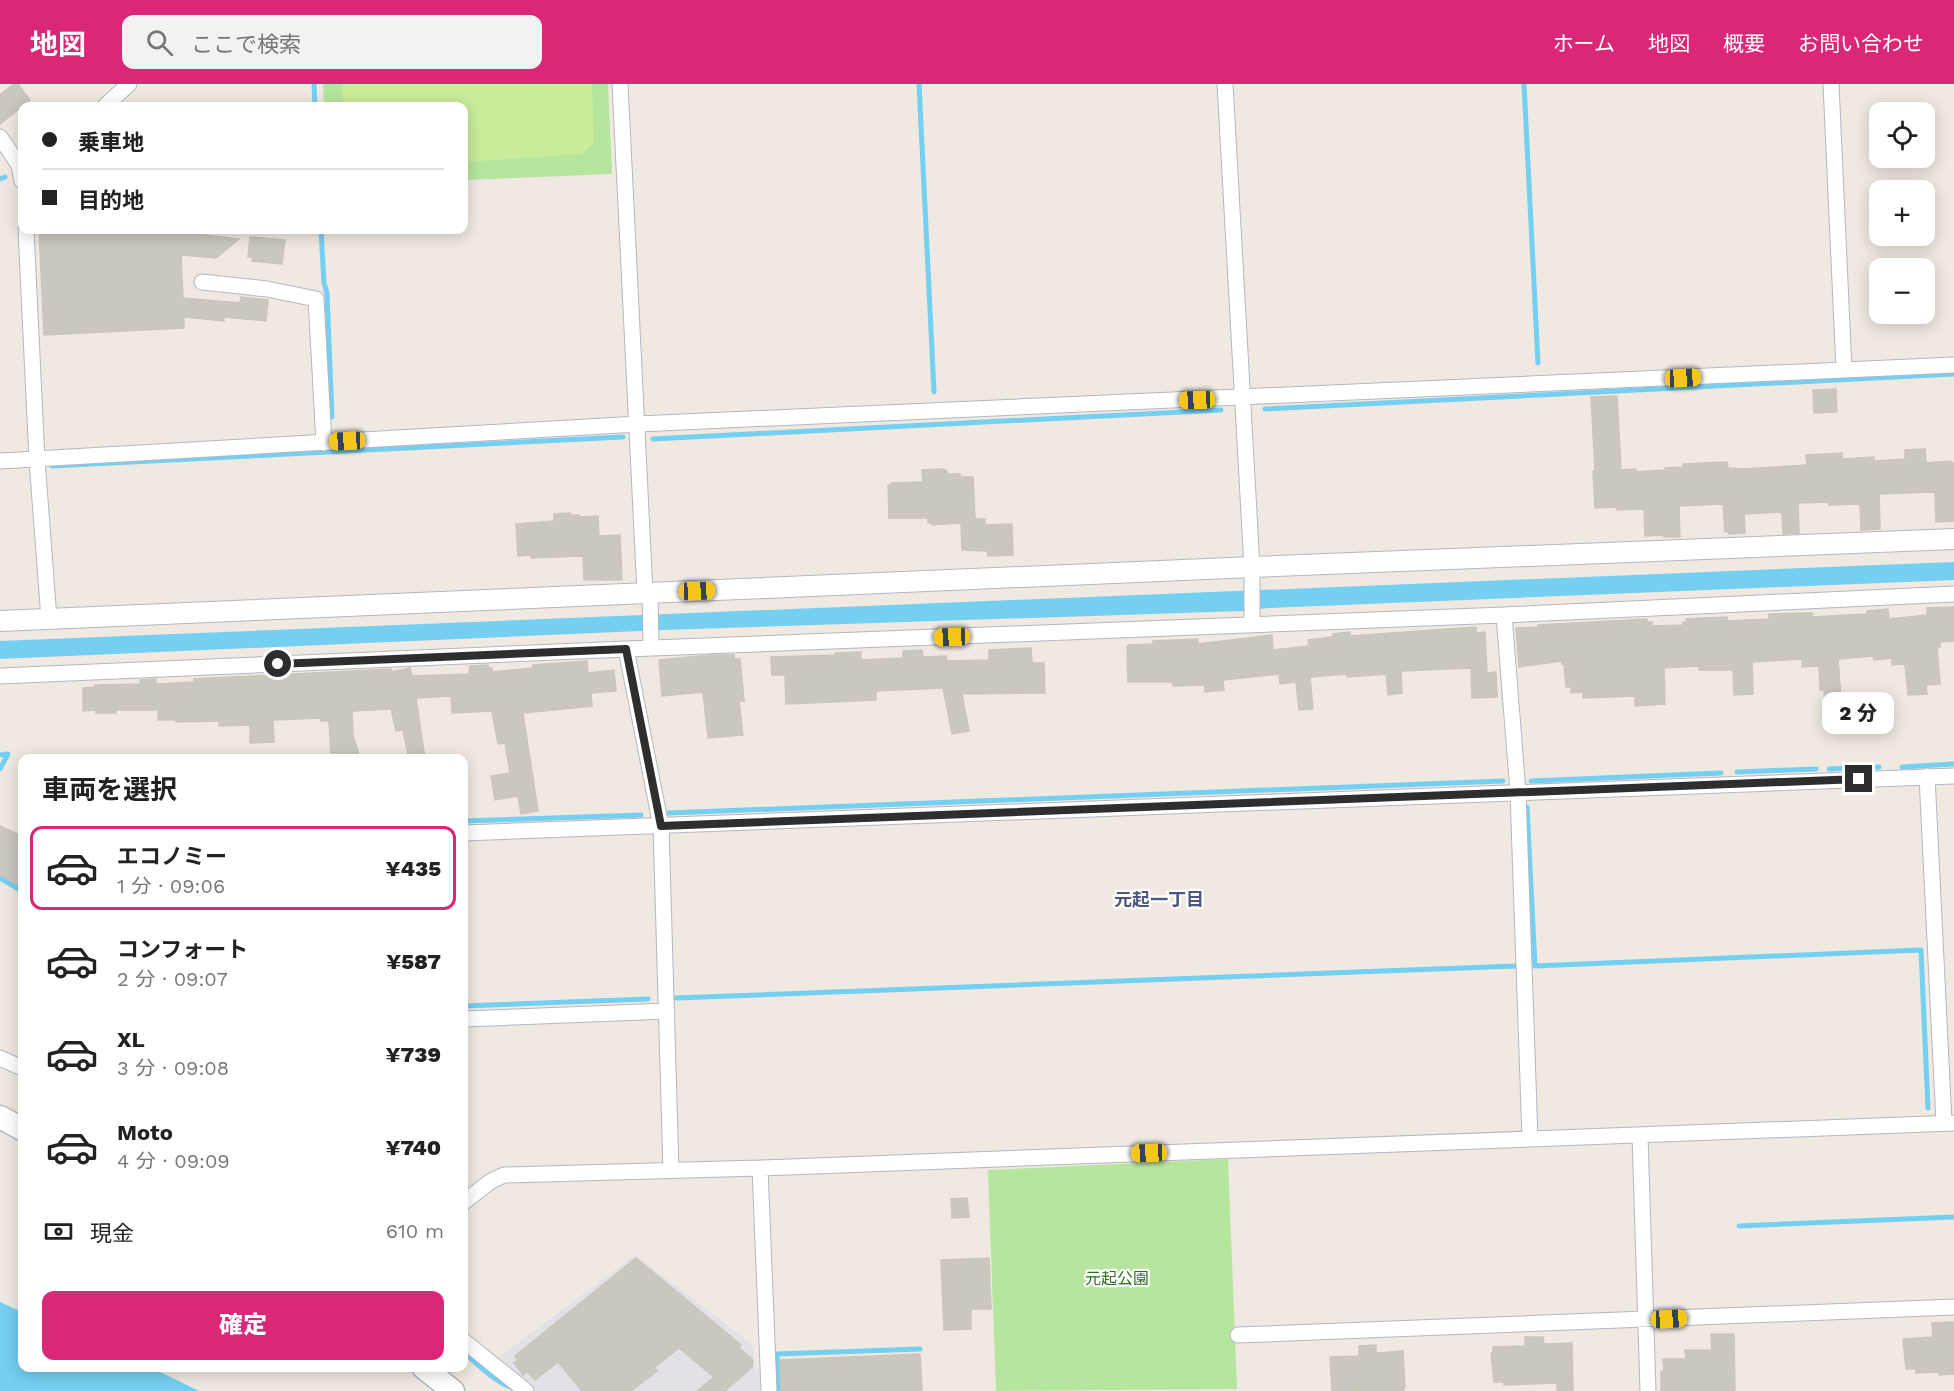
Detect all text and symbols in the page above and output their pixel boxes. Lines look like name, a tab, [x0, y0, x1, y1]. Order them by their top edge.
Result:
search box	[122, 15, 542, 69]
icon: search	[143, 26, 176, 59]
text: 地図	[30, 28, 86, 61]
text: ホーム	[1553, 31, 1615, 56]
text: 地図	[1648, 31, 1690, 56]
text: 概要	[1723, 31, 1765, 56]
text: お問い合わせ	[1798, 31, 1924, 56]
text: ここで検索	[191, 32, 301, 57]
map controls	[1869, 102, 1935, 324]
button: locate	[1869, 102, 1935, 168]
text: 乗車地	[78, 130, 144, 155]
button: +	[1869, 180, 1935, 246]
text: 目的地	[78, 188, 144, 213]
button: −	[1869, 258, 1935, 324]
car	[1665, 368, 1701, 388]
car	[1179, 390, 1215, 410]
car	[329, 431, 365, 451]
car	[679, 581, 715, 601]
car	[934, 627, 970, 647]
route start	[264, 650, 291, 677]
callout: 2 分	[1823, 692, 1895, 734]
text: 2 分	[1839, 701, 1877, 725]
route end	[1845, 765, 1872, 792]
text: 車両を選択	[42, 774, 177, 806]
icon: car	[45, 841, 99, 895]
text: エコノミー	[117, 844, 227, 869]
text: ¥435	[386, 856, 441, 881]
text: 1 分 · 09:06	[117, 874, 225, 898]
district label: 元起一丁目	[1114, 889, 1204, 910]
icon: car	[45, 934, 99, 988]
text: コンフォート	[117, 937, 248, 962]
text: ¥587	[386, 949, 441, 974]
text: 2 分 · 09:07	[117, 967, 228, 991]
icon: car	[45, 1027, 99, 1081]
text: XL	[117, 1027, 145, 1052]
text: ¥739	[386, 1042, 441, 1067]
text: 3 分 · 09:08	[117, 1056, 229, 1080]
icon: car	[45, 1120, 99, 1174]
text: Moto	[117, 1120, 173, 1145]
text: ¥740	[385, 1135, 441, 1160]
car	[1131, 1143, 1167, 1163]
text: 4 分 · 09:09	[117, 1149, 230, 1173]
icon: cash	[42, 1215, 75, 1248]
text: 610 m	[386, 1219, 444, 1243]
text: 現金	[90, 1221, 134, 1246]
park label: 元起公園	[1085, 1269, 1149, 1288]
button: 確定	[42, 1291, 444, 1360]
car	[1651, 1309, 1687, 1329]

